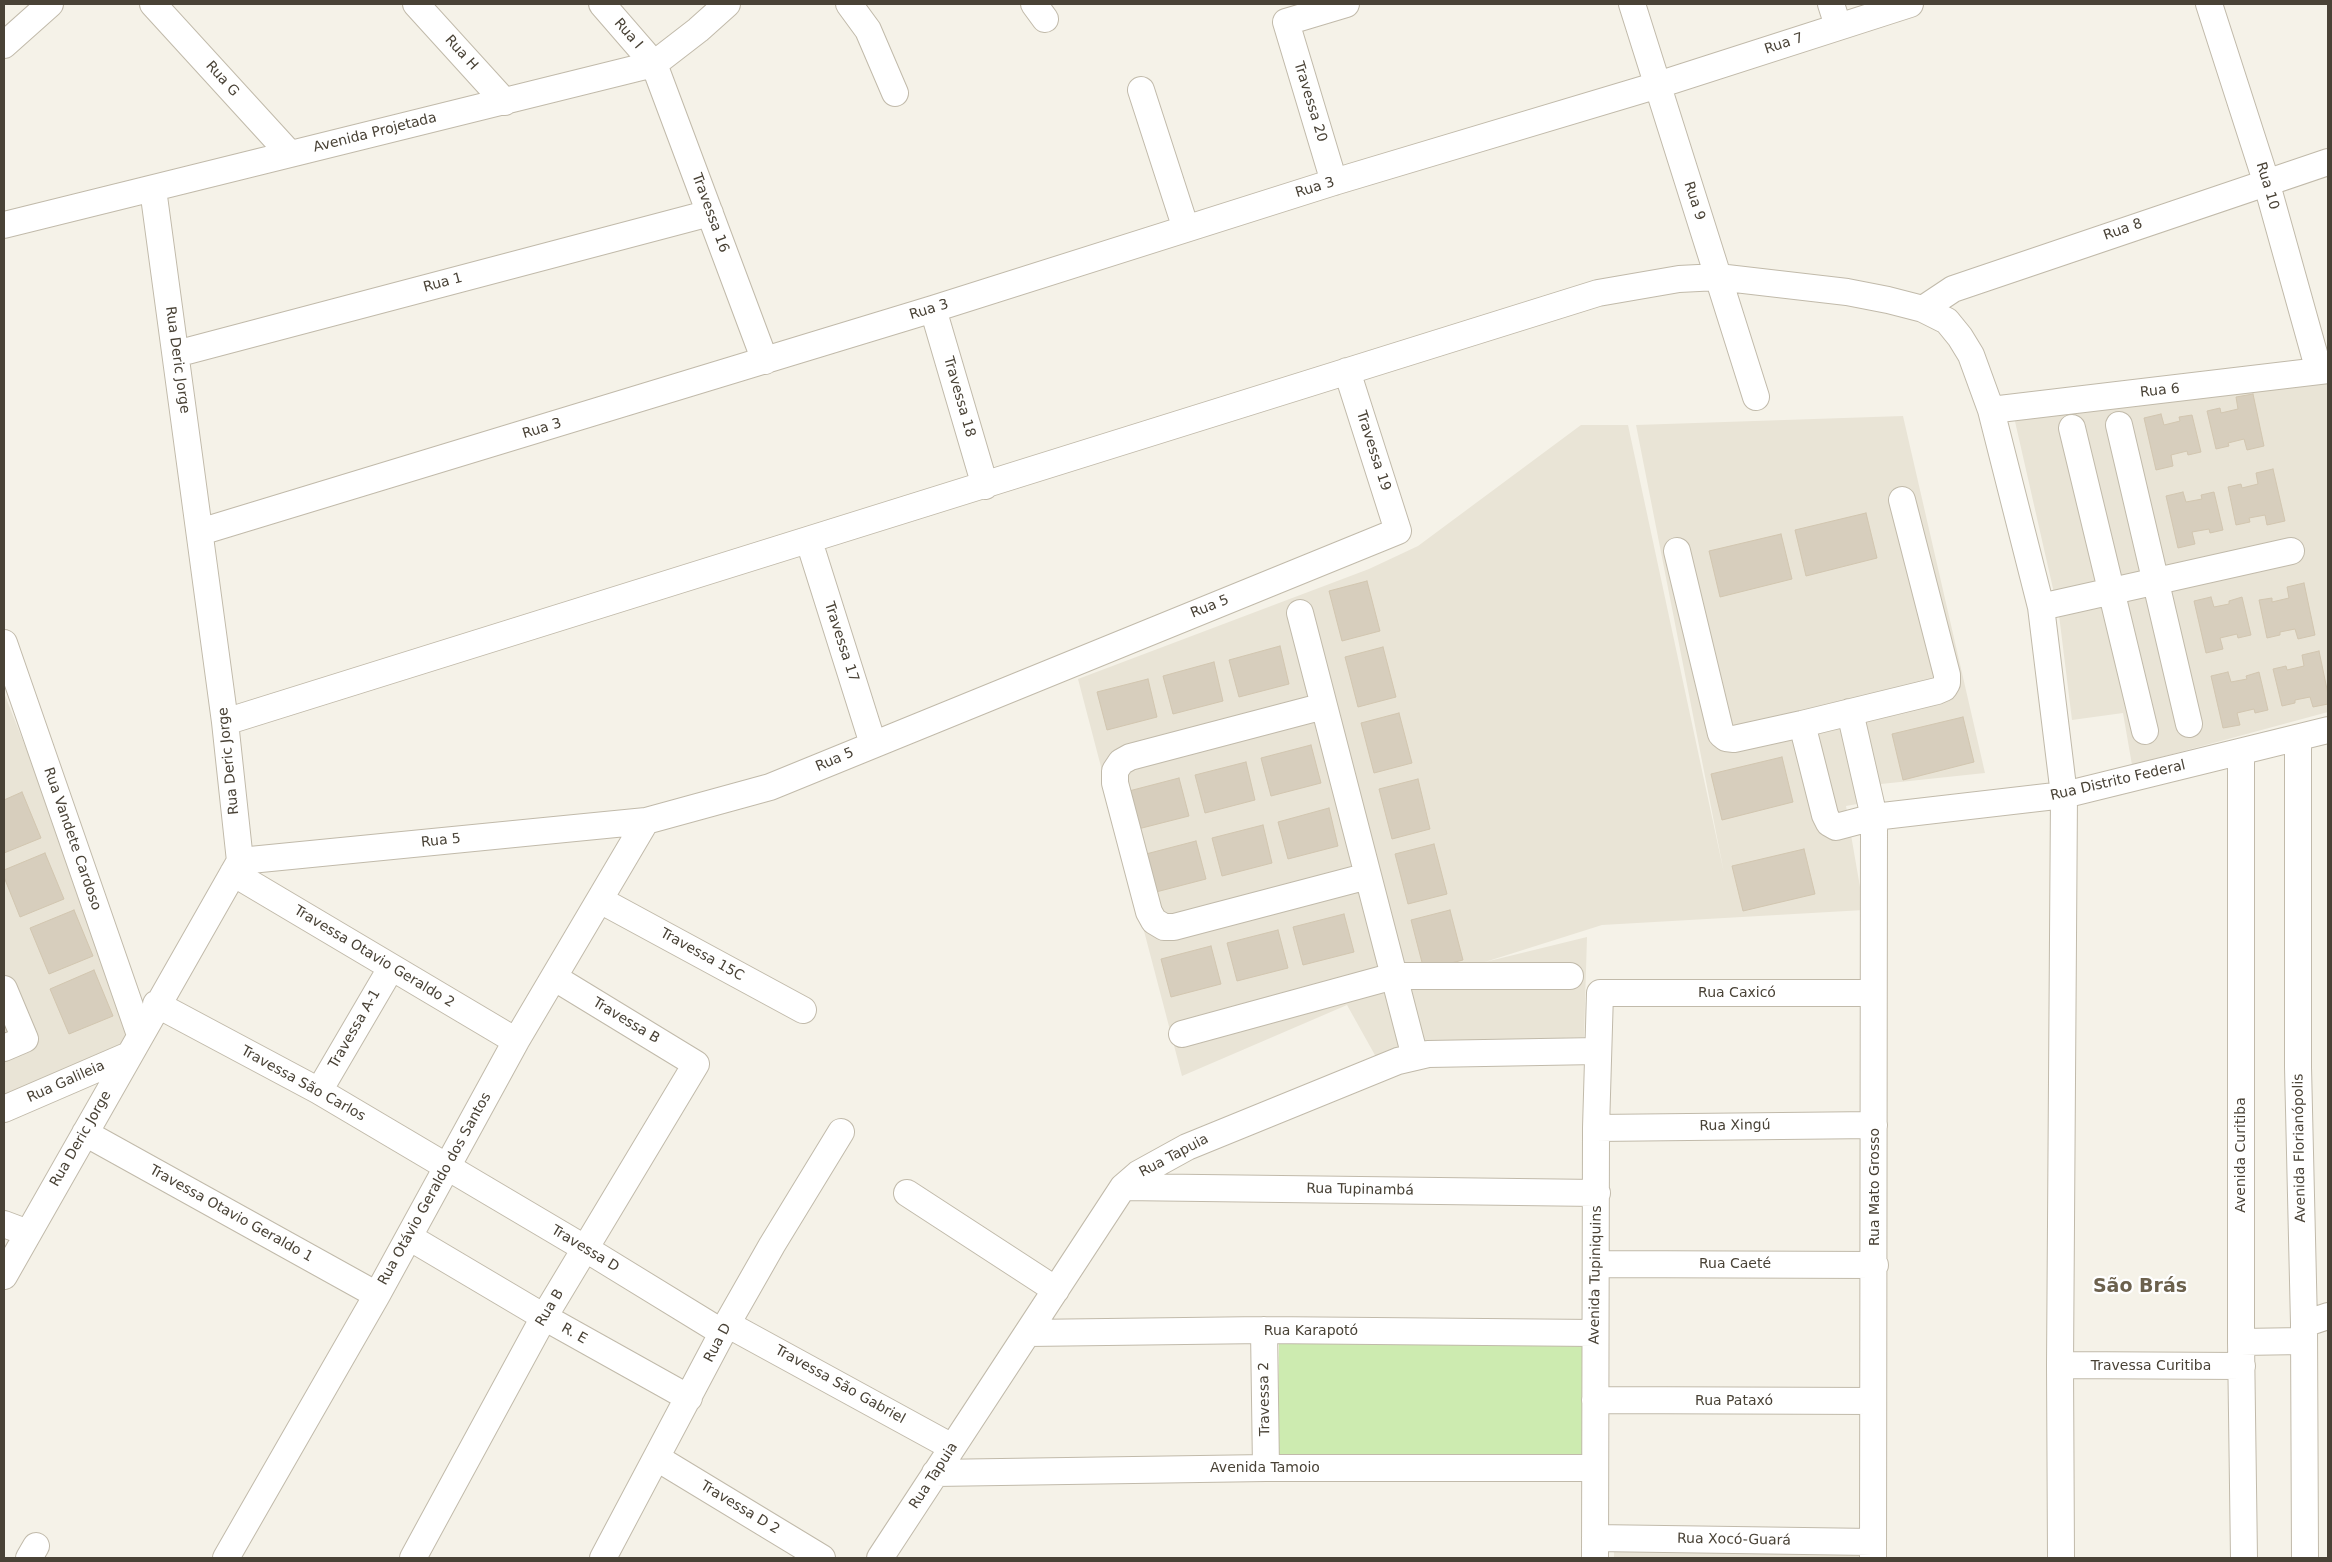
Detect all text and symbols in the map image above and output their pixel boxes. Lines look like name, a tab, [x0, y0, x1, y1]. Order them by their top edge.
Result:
street label: Rua I	[610, 15, 646, 53]
street label: Rua 7	[1762, 30, 1806, 58]
street label: Rua H	[441, 32, 481, 74]
street label: Rua G	[202, 58, 242, 100]
street label: Travessa 20	[1290, 60, 1330, 144]
street label: Avenida Projetada	[312, 110, 438, 156]
street label: Rua 10	[2252, 160, 2282, 212]
street label: Travessa 16	[688, 171, 732, 255]
street label: Rua 3	[1293, 174, 1337, 202]
street label: Rua 9	[1680, 179, 1708, 223]
street label: Rua 8	[2101, 216, 2145, 244]
street label: Rua 1	[422, 270, 464, 296]
street label: Rua 3	[907, 296, 951, 324]
street label: Rua Deric Jorge	[161, 305, 193, 415]
street label: Travessa 18	[939, 355, 979, 439]
street label: Rua 6	[2139, 381, 2181, 401]
street label: Travessa 19	[1352, 409, 1394, 493]
street label: Rua 3	[520, 415, 564, 443]
street label: Rua 5	[1188, 592, 1232, 622]
street label: Travessa 17	[820, 600, 862, 684]
street label: Rua Deric Jorge	[215, 706, 243, 816]
street label: Rua 5	[813, 744, 857, 776]
street label: Rua Distrito Federal	[2049, 757, 2187, 805]
street label: Rua Vandete Cardoso	[40, 765, 104, 913]
street label: Rua 5	[420, 831, 462, 851]
street label: Travessa Otavio Geraldo 2	[291, 902, 457, 1012]
street label: Travessa 15C	[657, 925, 747, 985]
street label: Rua Caxicó	[1698, 985, 1776, 1001]
street label: Travessa A-1	[326, 986, 384, 1072]
street label: Travessa B	[590, 994, 662, 1048]
street label: Travessa São Carlos	[238, 1043, 368, 1125]
street label: Rua Galileia	[25, 1057, 107, 1107]
street label: Avenida Florianópolis	[2290, 1073, 2310, 1223]
street label: Rua Deric Jorge	[47, 1088, 115, 1190]
street label: Rua Otávio Geraldo dos Santos	[375, 1090, 495, 1288]
street label: Avenida Curitiba	[2233, 1097, 2249, 1213]
street label: Rua Xingú	[1699, 1117, 1771, 1135]
street label: Rua Mato Grosso	[1867, 1128, 1883, 1246]
street label: Rua Tapuia	[1136, 1131, 1212, 1181]
street label: Travessa Otavio Geraldo 1	[146, 1162, 316, 1266]
street label: Rua Tupinambá	[1306, 1181, 1414, 1199]
street label: Avenida Tupiniquins	[1586, 1205, 1606, 1345]
street label: Travessa D	[548, 1222, 622, 1276]
street label: Rua Caeté	[1699, 1256, 1771, 1272]
district label: São Brás	[2093, 1276, 2187, 1298]
street label: Rua B	[532, 1286, 568, 1330]
street label: R. E	[558, 1320, 590, 1348]
street label: Rua D	[701, 1321, 735, 1365]
street label: Rua Karapotó	[1264, 1323, 1358, 1339]
street label: Travessa São Gabriel	[772, 1342, 908, 1428]
street label: Travessa Curitiba	[2091, 1358, 2211, 1374]
street label: Travessa 2	[1256, 1362, 1274, 1436]
street label: Rua Pataxó	[1695, 1393, 1773, 1409]
street label: Rua Tapuia	[906, 1440, 962, 1512]
street label: Avenida Tamoio	[1210, 1460, 1320, 1476]
street label: Travessa D 2	[697, 1478, 783, 1538]
street label: Rua Xocó-Guará	[1677, 1531, 1791, 1549]

